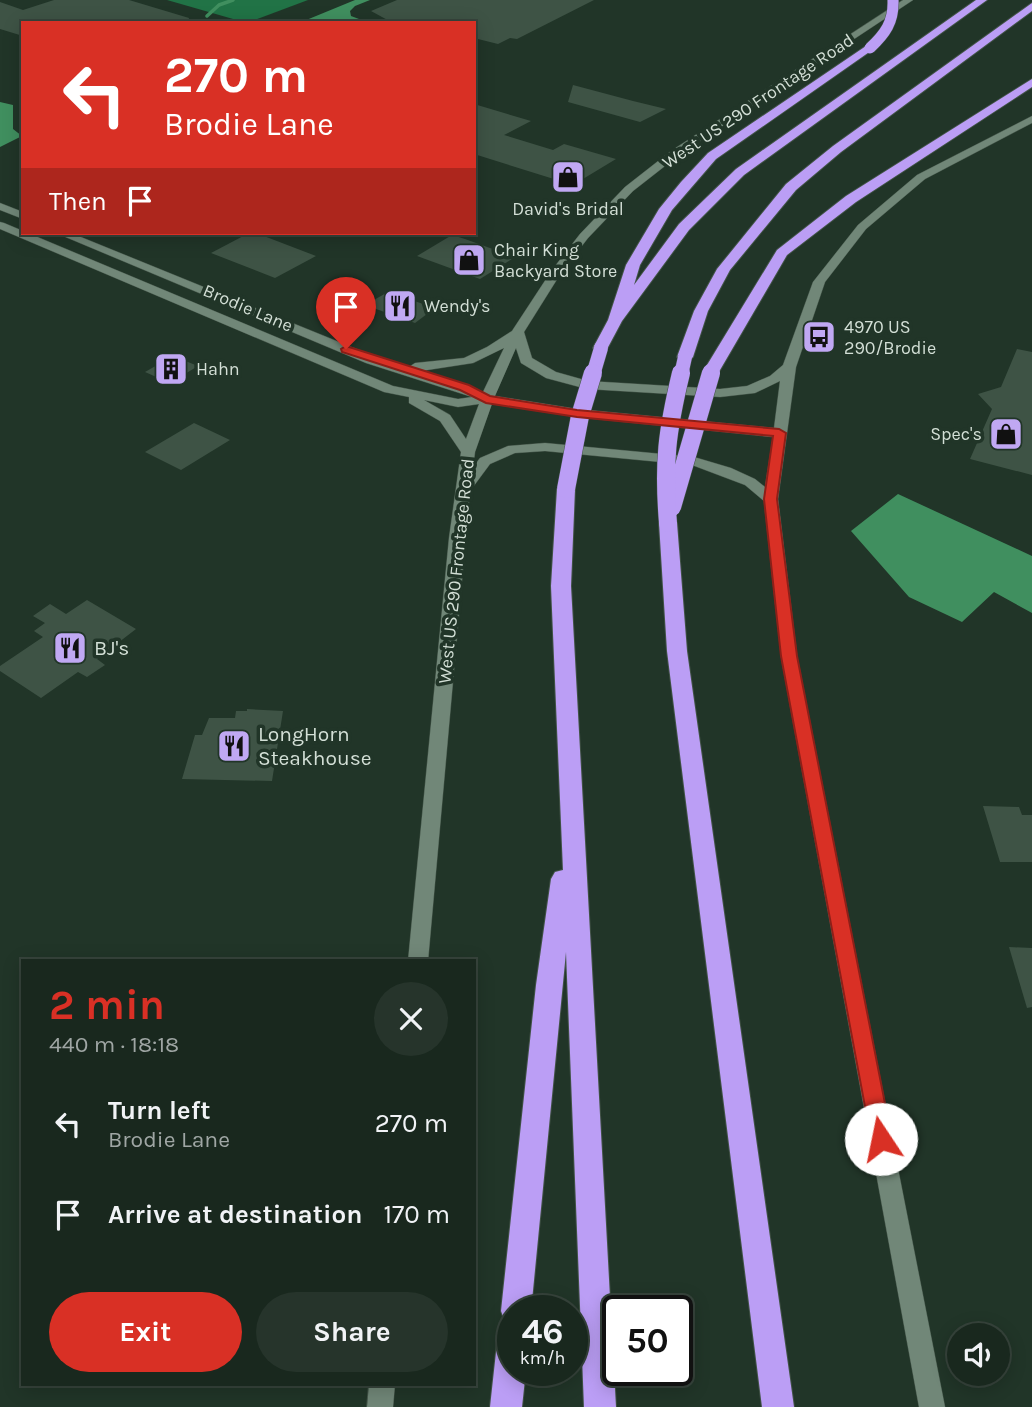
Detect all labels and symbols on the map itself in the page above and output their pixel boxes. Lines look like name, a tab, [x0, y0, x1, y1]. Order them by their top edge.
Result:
street label: West US 290 Frontage Road	[658, 29, 858, 173]
shop icon: David's Bridal	[549, 158, 587, 196]
place label: David's Bridal	[512, 198, 624, 220]
place label: Chair King Backyard Store	[494, 239, 617, 282]
shop icon: Chair King Backyard Store	[450, 241, 488, 279]
pin	[316, 277, 376, 349]
street label: Brodie Lane	[200, 279, 296, 337]
restaurant icon: Wendy's	[381, 287, 419, 325]
place label: Wendy's	[424, 295, 491, 317]
place label: 4970 US 290/Brodie	[844, 316, 936, 359]
bus stop icon: 4970 US 290/Brodie	[800, 318, 838, 356]
building icon: Hahn	[152, 350, 190, 388]
place label: Hahn	[196, 358, 240, 380]
shop icon: Spec's	[987, 415, 1025, 453]
place label: Spec's	[930, 423, 982, 445]
street label: West US 290 Frontage Road	[433, 457, 479, 685]
restaurant icon: BJ's	[51, 629, 89, 667]
place label: BJ's	[94, 636, 129, 660]
place label: LongHorn Steakhouse	[258, 722, 371, 770]
restaurant icon: LongHorn Steakhouse	[215, 727, 253, 765]
position arrow	[844, 1102, 918, 1176]
speed limit sign: 50	[602, 1295, 693, 1386]

